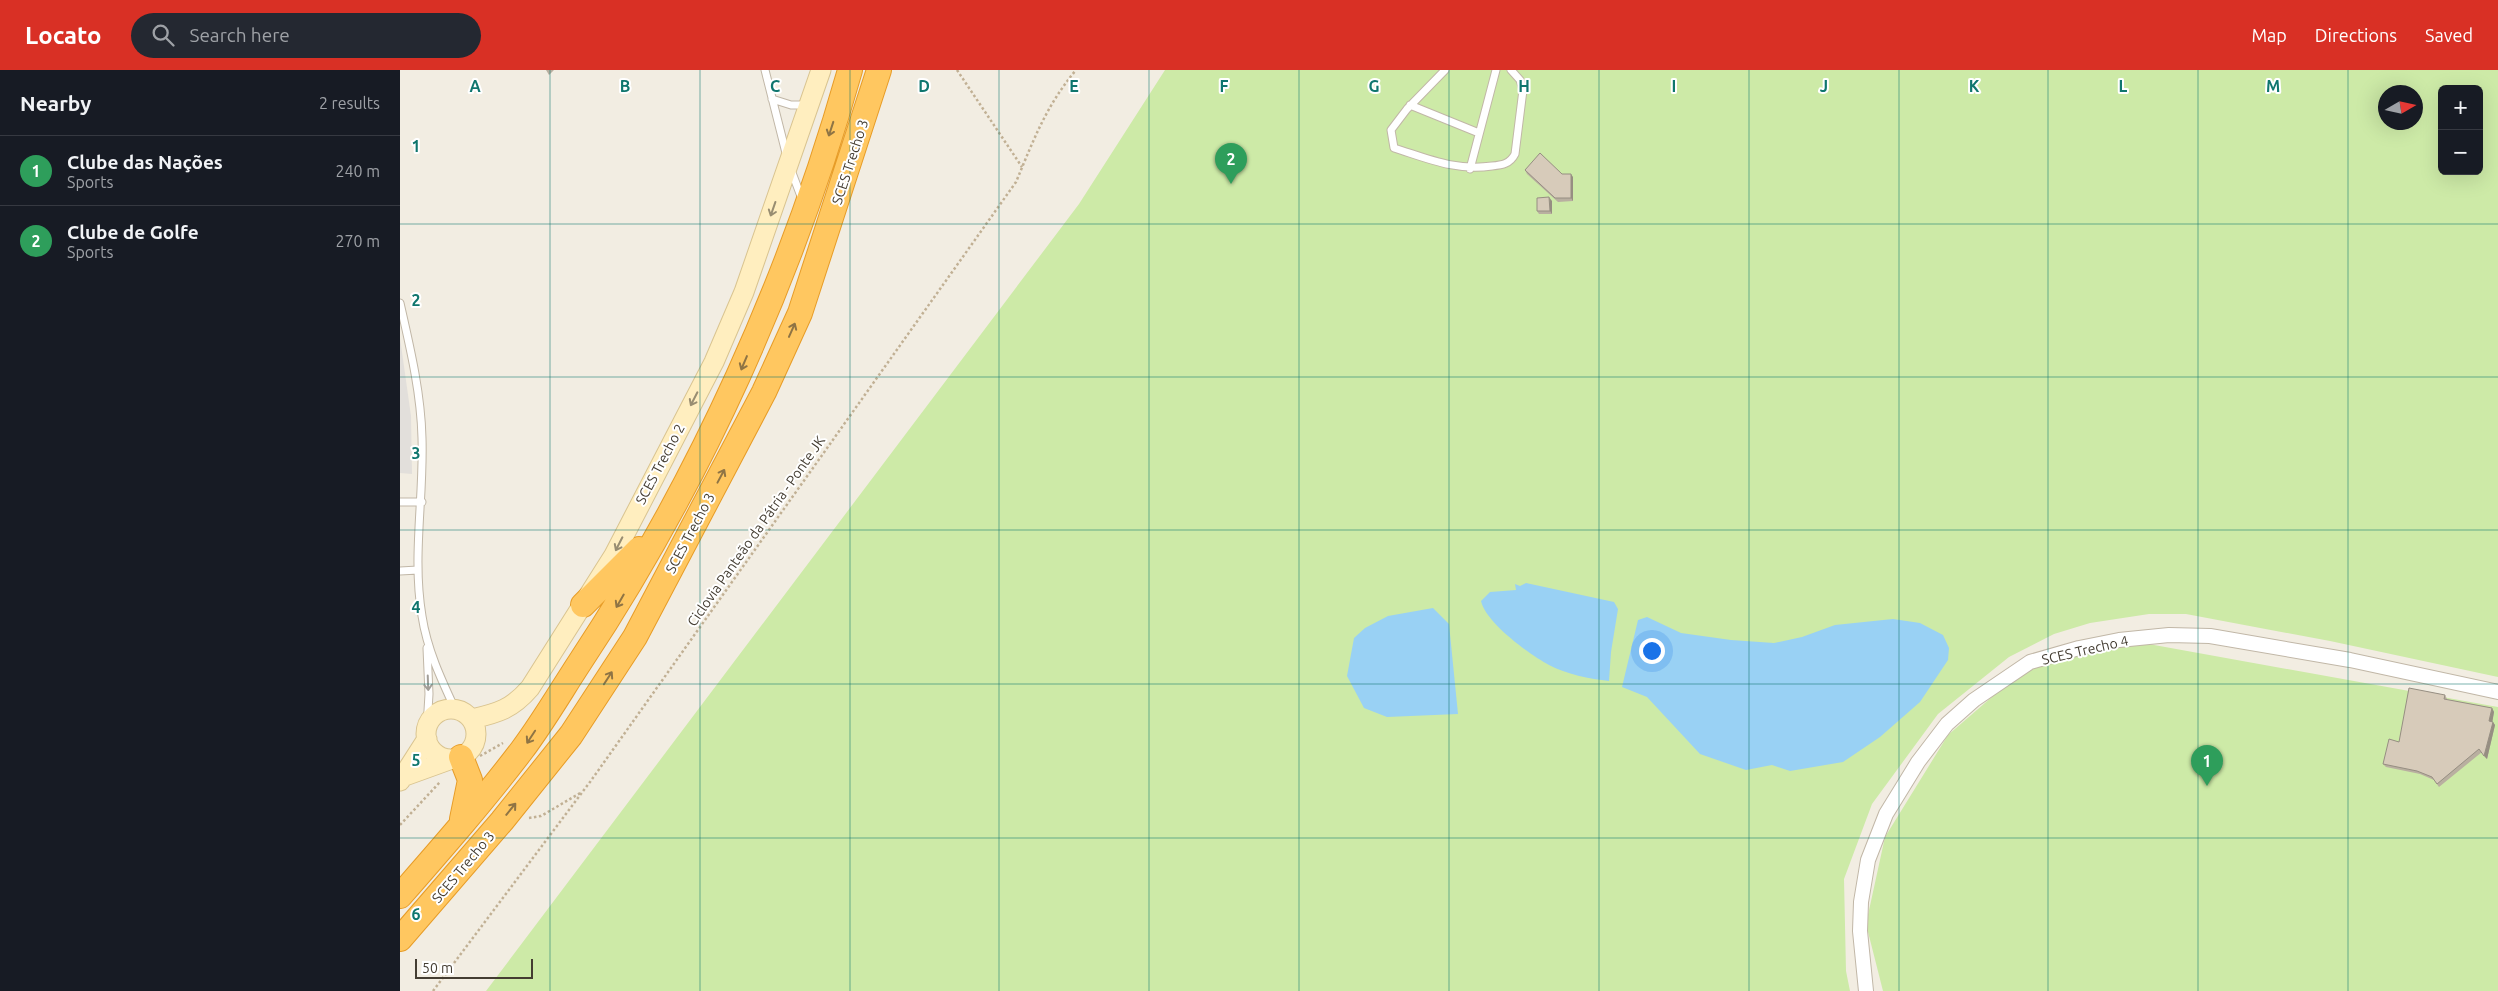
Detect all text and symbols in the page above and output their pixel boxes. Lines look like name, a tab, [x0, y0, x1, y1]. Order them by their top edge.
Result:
search box	[131, 13, 481, 58]
icon: search	[149, 21, 177, 49]
text: Locato	[25, 22, 101, 49]
text: Search here	[189, 24, 290, 46]
text: Map	[2251, 25, 2287, 45]
text: Directions	[2315, 25, 2397, 45]
text: Saved	[2425, 25, 2473, 45]
text: A	[469, 77, 481, 95]
text: B	[620, 77, 630, 95]
text: C	[770, 77, 780, 95]
text: D	[918, 77, 930, 95]
text: E	[1069, 77, 1079, 95]
text: F	[1220, 77, 1229, 95]
text: G	[1368, 77, 1380, 95]
text: H	[1518, 77, 1530, 95]
text: I	[1672, 77, 1676, 95]
text: J	[1820, 77, 1828, 95]
text: K	[1969, 77, 1980, 95]
text: L	[2119, 77, 2128, 95]
text: M	[2266, 77, 2280, 95]
north arrow	[2378, 85, 2423, 130]
map controls	[2438, 85, 2483, 175]
button: +	[2438, 85, 2483, 130]
text: Nearby	[20, 91, 91, 115]
text: 2 results	[319, 94, 380, 112]
street label: SCES Trecho 3	[829, 117, 871, 207]
one-way arrow	[826, 121, 835, 137]
button: −	[2438, 130, 2483, 175]
text: 1	[411, 137, 421, 155]
pin: 2	[1215, 143, 1247, 184]
text: Clube das Nações	[67, 151, 223, 173]
text: 1	[31, 162, 41, 180]
text: 240 m	[335, 162, 380, 180]
text: Sports	[67, 173, 113, 191]
one-way arrow	[768, 201, 777, 216]
text: Clube de Golfe	[67, 221, 199, 243]
text: 2	[31, 232, 41, 250]
text: 270 m	[335, 232, 380, 250]
text: Sports	[67, 243, 113, 261]
text: 2	[411, 291, 421, 309]
one-way arrow	[788, 323, 797, 338]
one-way arrow	[738, 356, 747, 371]
one-way arrow	[689, 392, 699, 407]
street label: SCES Trecho 2	[632, 421, 688, 507]
street label: Ciclovia Panteão da Pátria - Ponte JK	[684, 433, 828, 629]
text: 3	[411, 444, 421, 462]
one-way arrow	[716, 468, 726, 483]
street label: SCES Trecho 3	[662, 490, 718, 576]
one-way arrow	[614, 536, 624, 551]
one-way arrow	[615, 593, 625, 608]
text: 4	[411, 598, 421, 616]
street label: SCES Trecho 4	[2040, 632, 2130, 668]
your location	[1639, 638, 1665, 664]
one-way arrow	[603, 672, 613, 686]
one-way arrow	[424, 675, 433, 691]
one-way arrow	[526, 729, 536, 743]
pin: 1	[2191, 745, 2223, 786]
text: 5	[411, 751, 421, 769]
one-way arrow	[506, 803, 517, 816]
street label: SCES Trecho 3	[428, 828, 498, 906]
text: 6	[411, 905, 421, 923]
scale bar	[415, 956, 532, 979]
text: 50 m	[422, 960, 453, 976]

